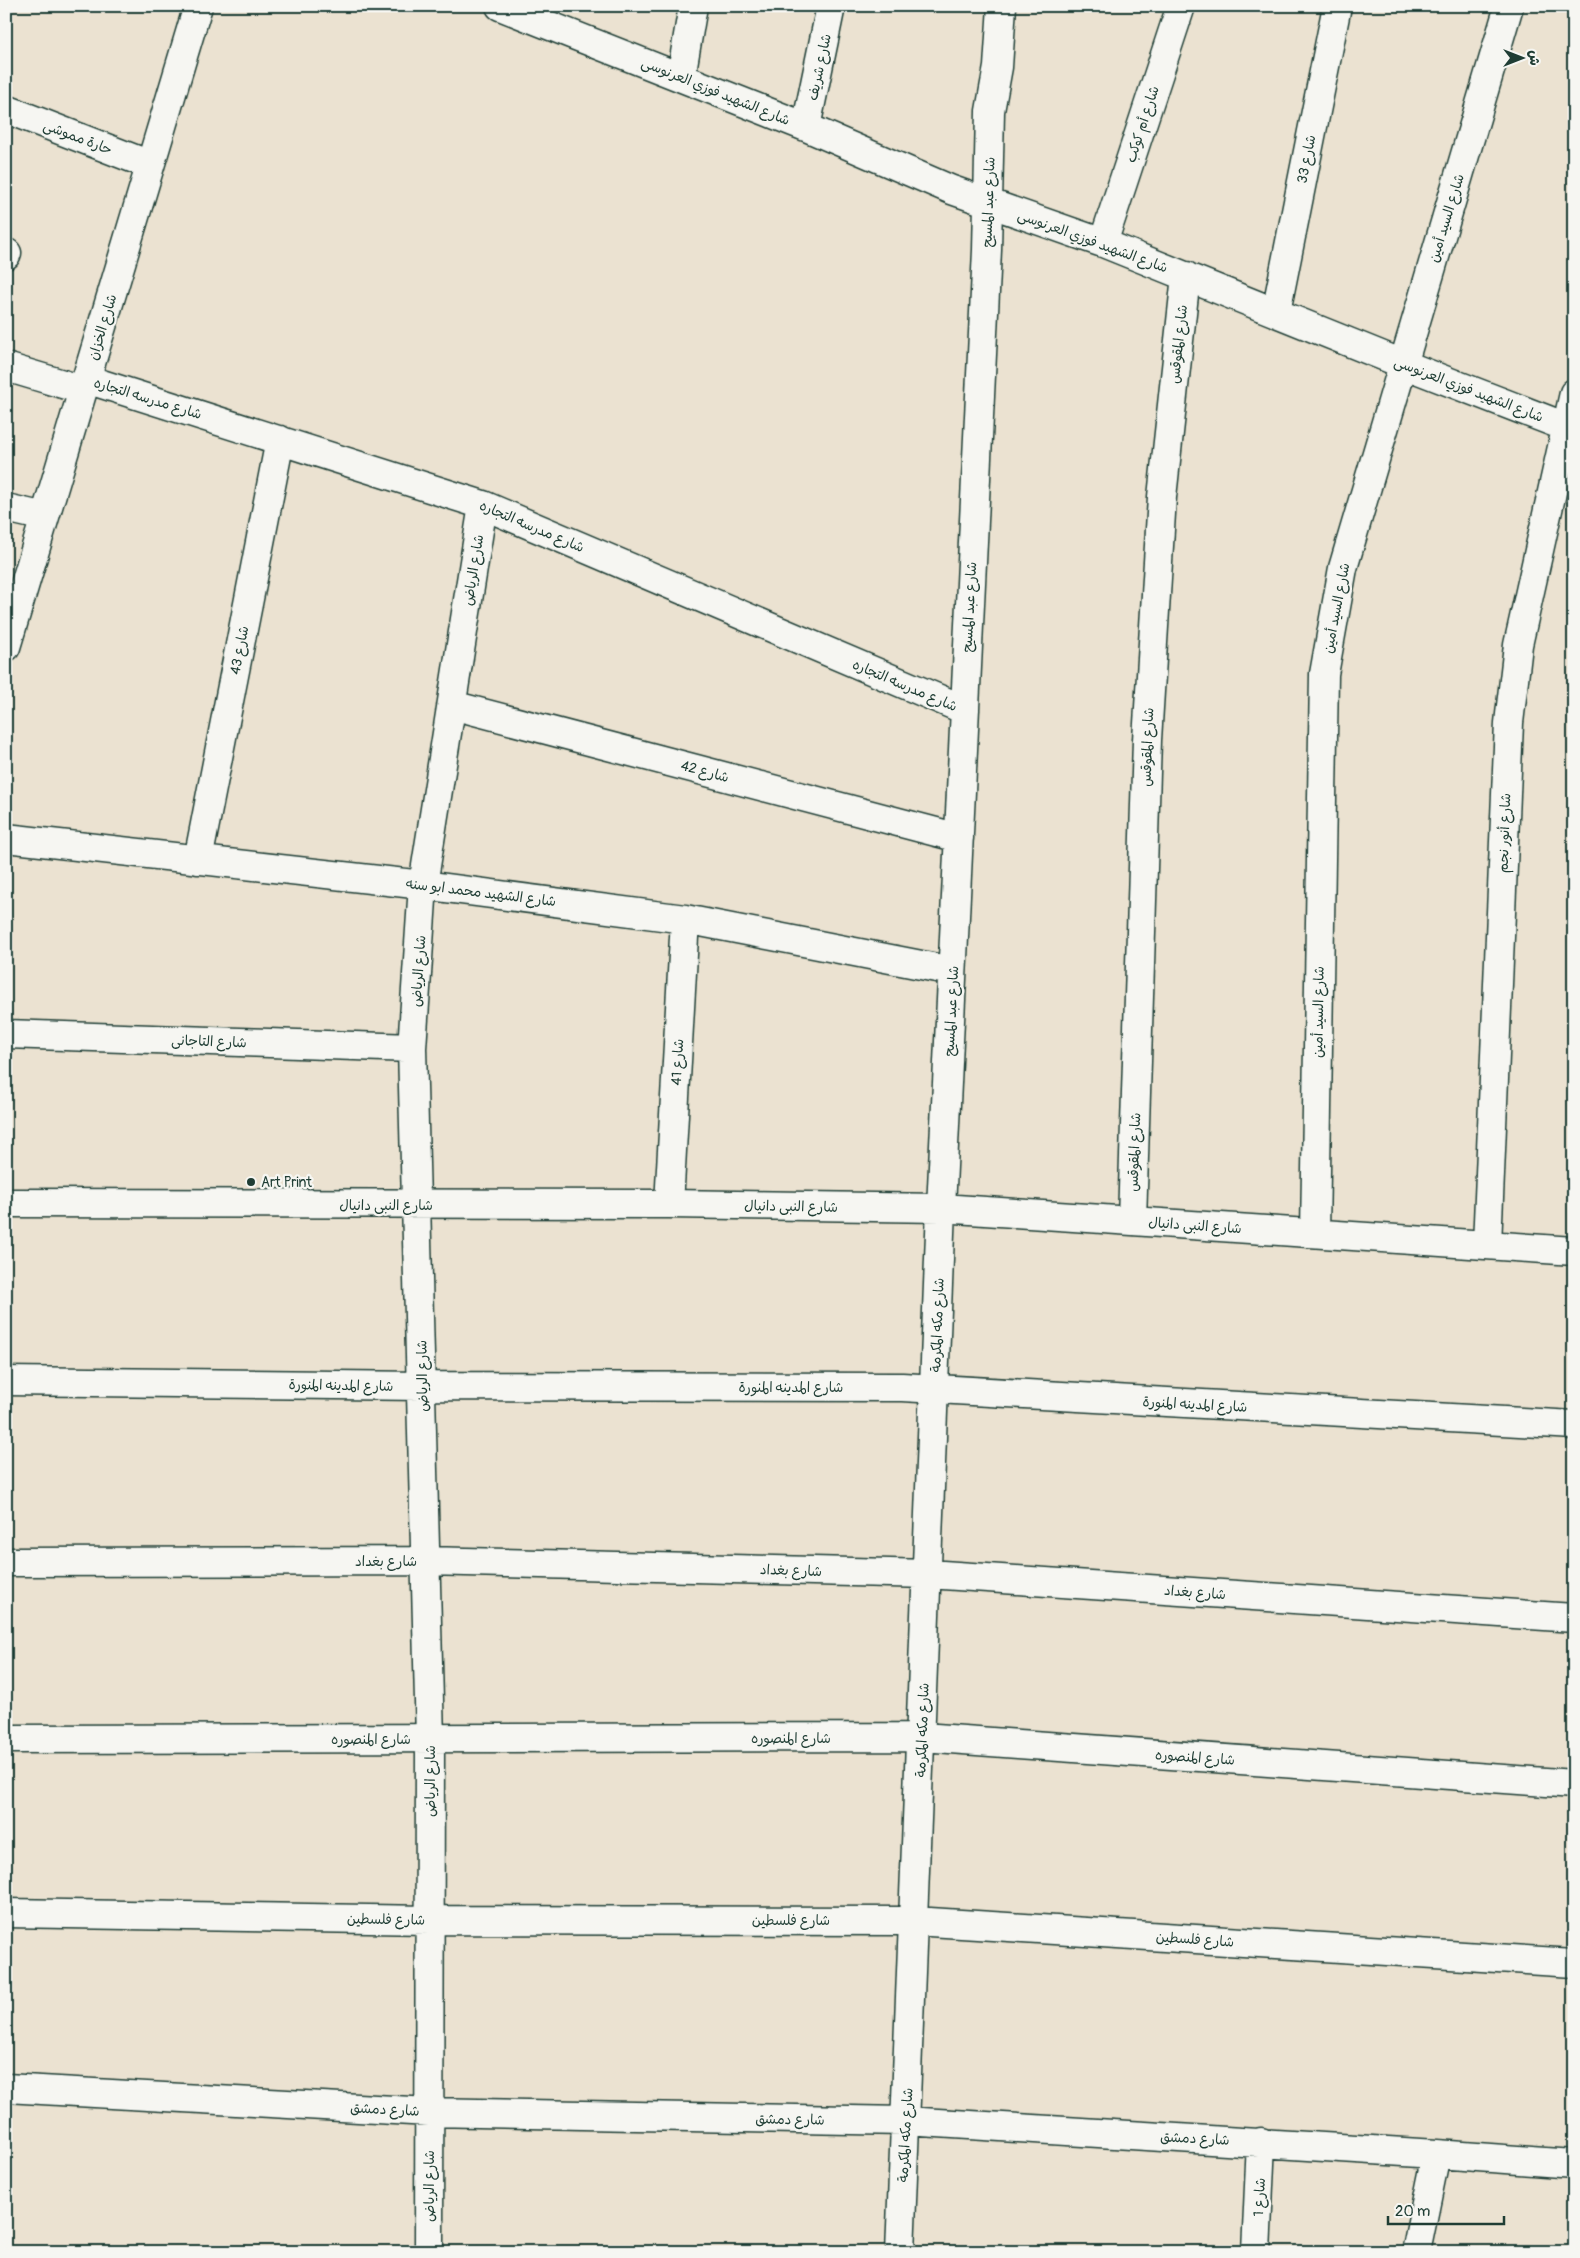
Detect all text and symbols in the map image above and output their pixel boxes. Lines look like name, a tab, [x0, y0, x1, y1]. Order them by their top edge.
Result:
street label: شارع شريف	[804, 32, 836, 102]
north arrow	[1498, 32, 1548, 82]
text: ش	[1526, 50, 1543, 66]
street label: شارع الشهيد فوزي العرنوسى	[638, 54, 793, 131]
street label: شارع أم كوكب	[1122, 84, 1165, 165]
street label: حارة مموشى	[41, 117, 115, 159]
street label: شارع 33	[1293, 133, 1320, 185]
street label: شارع عبد المسيح	[978, 156, 1000, 248]
street label: شارع السيد أمين	[1425, 172, 1469, 265]
street label: شارع الشهيد فوزي العرنوسى	[1015, 206, 1170, 278]
street label: شارع الخزان	[84, 292, 122, 362]
street label: شارع المقوقس	[1166, 304, 1192, 384]
street label: شارع الشهيد فوزي العرنوسى	[1391, 353, 1546, 428]
street label: شارع مدرسه التجاره	[91, 374, 204, 424]
street label: شارع مدرسه التجاره	[476, 497, 587, 557]
street label: شارع الرياض	[459, 533, 488, 607]
street label: شارع عبد المسيح	[959, 561, 981, 653]
street label: شارع السيد أمين	[1319, 561, 1355, 655]
street label: شارع 43	[226, 624, 254, 676]
street label: شارع مدرسه التجاره	[849, 656, 960, 716]
street label: شارع المقوقس	[1138, 707, 1158, 787]
street label: شارع 42	[679, 757, 731, 787]
street label: شارع أنور نجم	[1495, 793, 1516, 873]
street label: شارع الشهيد محمد ابو سنه	[405, 875, 557, 911]
street label: شارع الرياض	[408, 935, 430, 1008]
street label: شارع عبد المسيح	[941, 965, 963, 1057]
street label: شارع السيد أمين	[1309, 966, 1329, 1058]
street label: شارع التاجانى	[171, 1032, 247, 1052]
street label: شارع 41	[668, 1038, 688, 1086]
street label: شارع المقوقس	[1125, 1112, 1145, 1192]
place label: Art Print	[261, 1174, 312, 1191]
marker: Art Print	[245, 1176, 257, 1188]
street label: شارع النبى دانيال	[339, 1197, 433, 1215]
street label: شارع النبى دانيال	[744, 1197, 838, 1217]
street label: شارع النبى دانيال	[1148, 1214, 1242, 1238]
street label: شارع مكه المكرمة	[927, 1277, 949, 1373]
street label: شارع الرياض	[413, 1340, 433, 1412]
street label: شارع المدينه المنورة	[288, 1376, 394, 1396]
street label: شارع المدينه المنورة	[739, 1379, 843, 1397]
street label: شارع المدينه المنورة	[1142, 1393, 1248, 1417]
street label: شارع بغداد	[355, 1553, 417, 1571]
street label: شارع بغداد	[760, 1561, 822, 1581]
street label: شارع بغداد	[1163, 1582, 1227, 1604]
street label: شارع مكه المكرمة	[912, 1682, 934, 1778]
street label: شارع المنصوره	[751, 1730, 831, 1748]
street label: شارع المنصوره	[331, 1731, 411, 1749]
street label: شارع الرياض	[422, 1745, 440, 1817]
street label: شارع المنصوره	[1154, 1746, 1235, 1770]
street label: شارع فلسطين	[347, 1910, 425, 1930]
street label: شارع فلسطين	[752, 1912, 830, 1930]
street label: شارع فلسطين	[1155, 1928, 1235, 1952]
street label: شارع مكه المكرمة	[895, 2087, 917, 2183]
street label: شارع دمشق	[350, 2099, 420, 2121]
street label: شارع دمشق	[755, 2110, 825, 2130]
street label: شارع دمشق	[1160, 2128, 1230, 2150]
street label: شارع الرياض	[421, 2150, 439, 2222]
street label: شارع 1	[1250, 2177, 1270, 2217]
scale bar	[1388, 2193, 1504, 2225]
text: 20 m	[1395, 2202, 1430, 2221]

